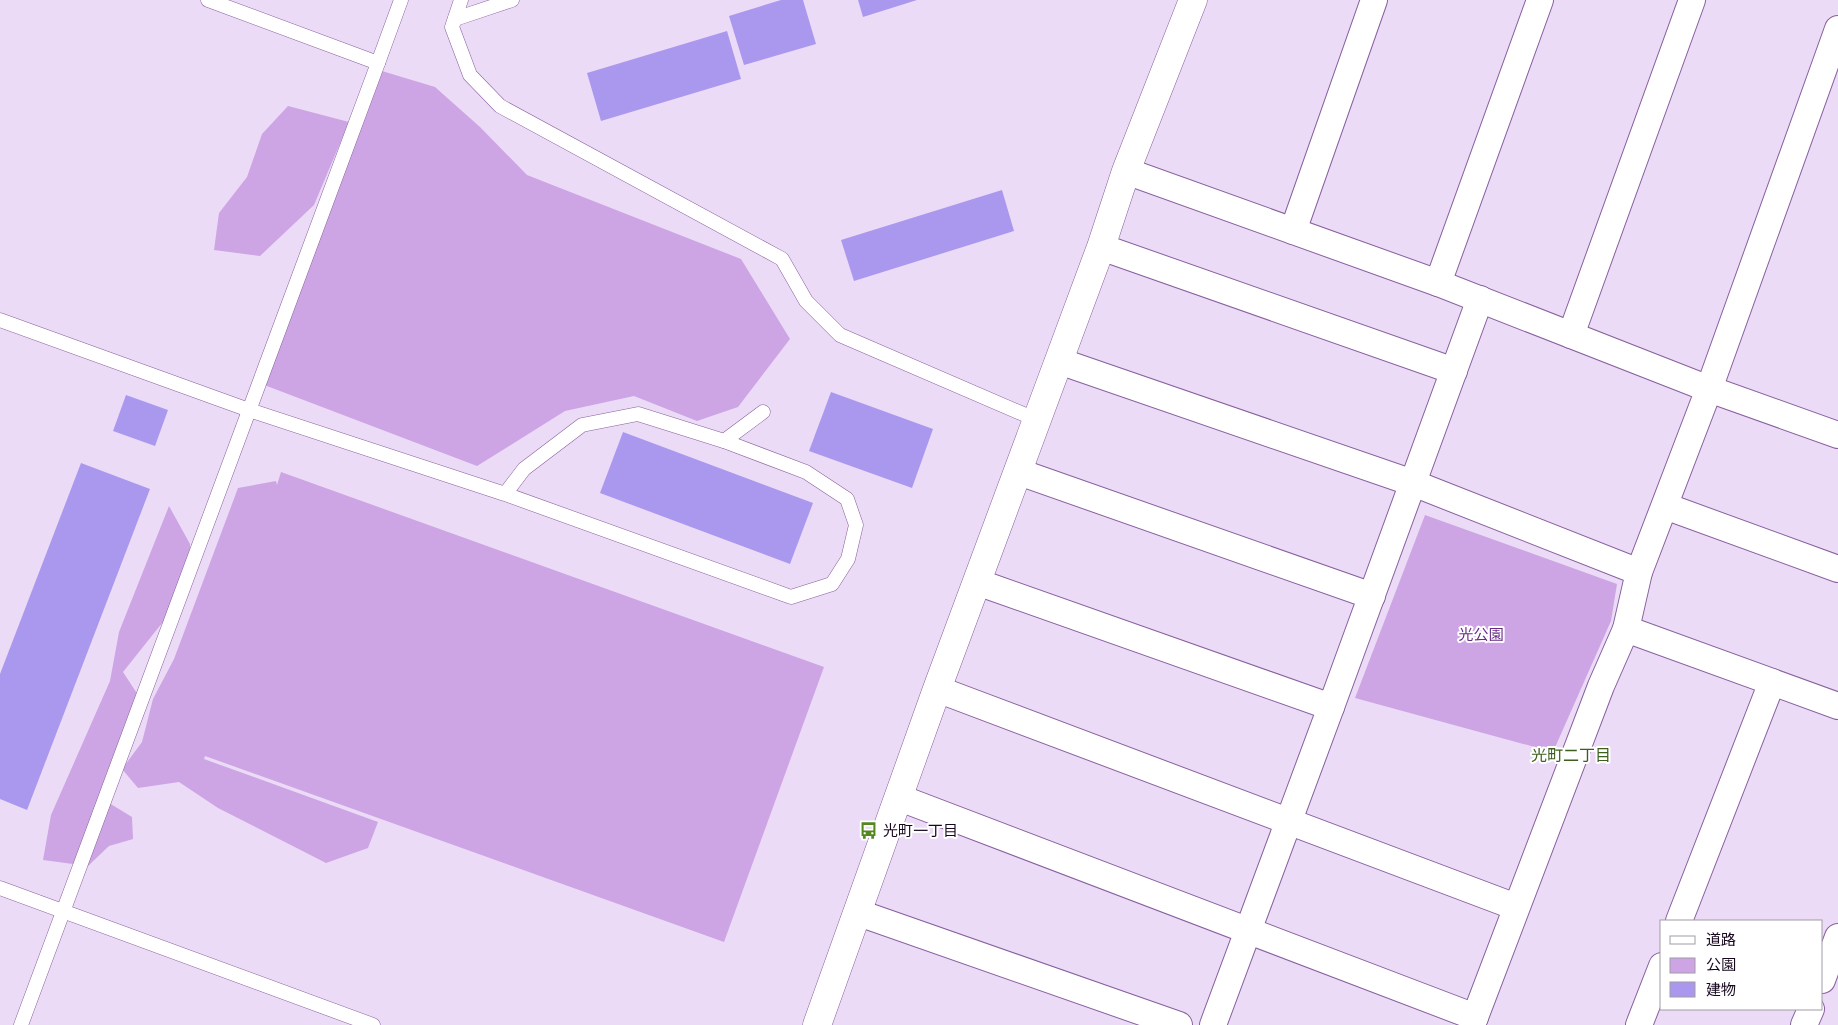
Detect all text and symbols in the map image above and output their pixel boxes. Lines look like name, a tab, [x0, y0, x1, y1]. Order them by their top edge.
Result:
park label: 光公園	[1458, 624, 1504, 646]
district label: 光町二丁目	[1531, 744, 1611, 767]
place label: 光町一丁目	[883, 820, 958, 842]
bus stop icon: 光町一丁目	[859, 821, 879, 841]
legend	[1660, 920, 1823, 1010]
text: 道路	[1706, 929, 1736, 951]
text: 公園	[1706, 954, 1736, 976]
text: 建物	[1706, 979, 1736, 1001]

